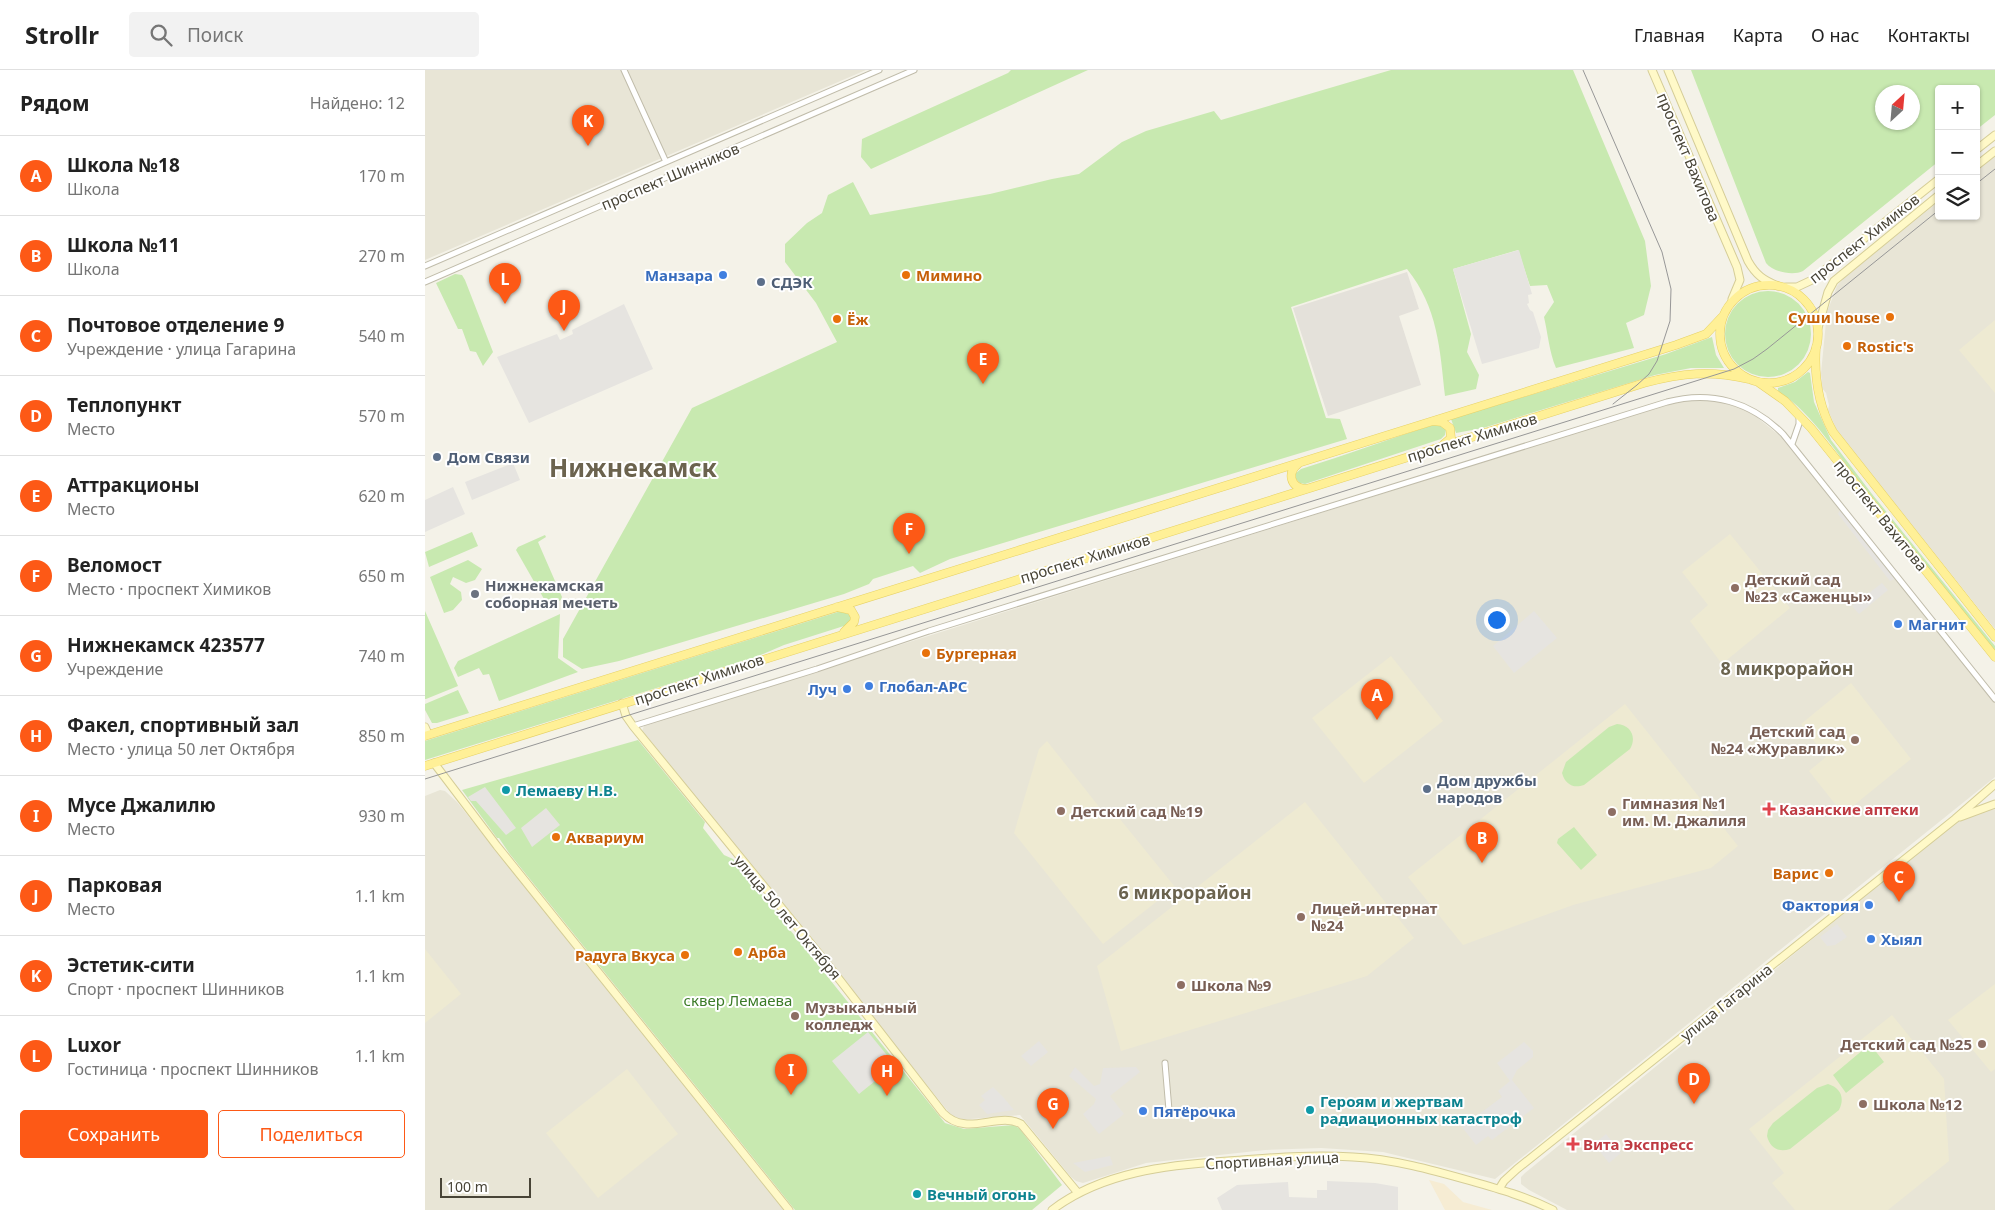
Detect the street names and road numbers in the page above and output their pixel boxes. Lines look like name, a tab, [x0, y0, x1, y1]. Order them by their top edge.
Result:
street label: проспект Вахитова	[1653, 90, 1725, 224]
street label: проспект Шинников	[598, 138, 742, 214]
street label: проспект Химиков	[1805, 189, 1923, 287]
street label: проспект Химиков	[1405, 408, 1539, 466]
street label: проспект Вахитова	[1830, 455, 1932, 575]
street label: проспект Химиков	[1018, 529, 1152, 587]
street label: проспект Химиков	[632, 649, 766, 709]
street label: улица 50 лет Октября	[730, 850, 846, 984]
street label: улица Гагарина	[1676, 959, 1776, 1045]
street label: Спортивная улица	[1205, 1147, 1339, 1173]

